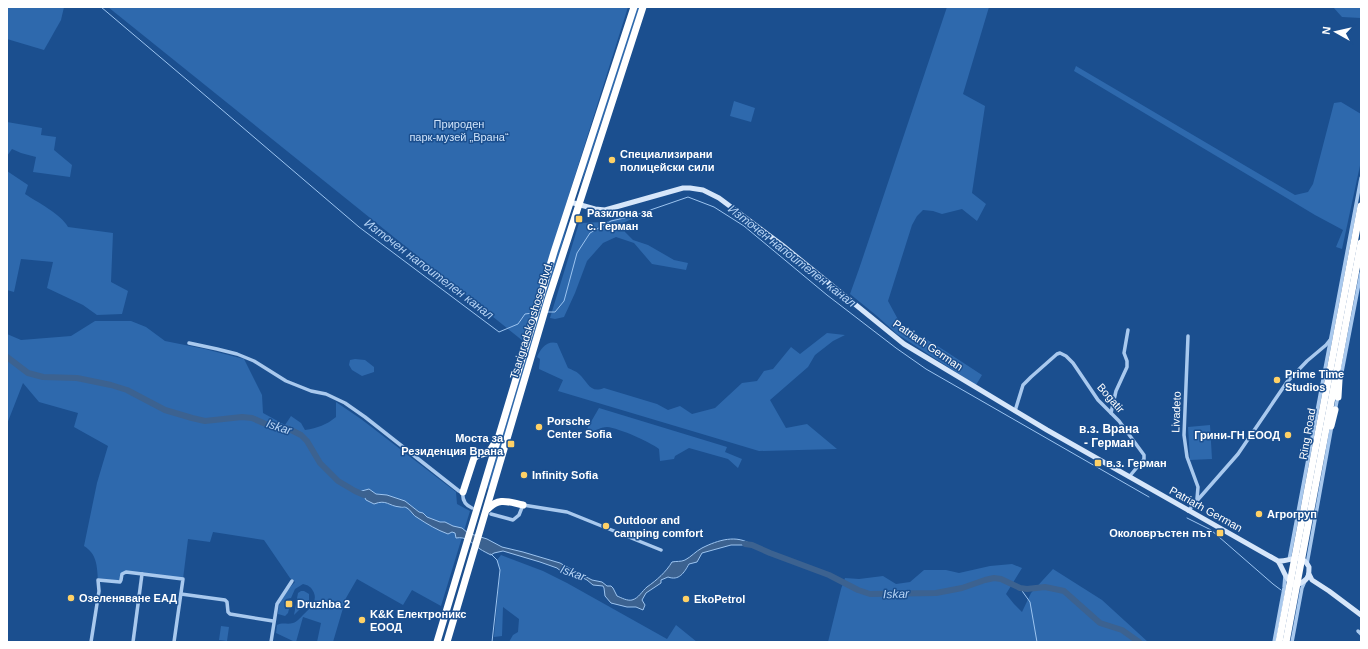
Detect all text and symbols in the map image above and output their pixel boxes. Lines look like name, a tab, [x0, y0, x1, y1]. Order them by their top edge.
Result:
north arrow	[1316, 12, 1356, 52]
text: N	[1320, 26, 1333, 35]
park label: Природен парк-музей „Врана“	[409, 118, 509, 143]
place label: Специализирани полицейски сили	[620, 148, 715, 173]
marker: Специализирани полицейски сили	[607, 155, 617, 165]
water label: Източен напоителен канал	[725, 202, 859, 310]
place label: Разклона за с. Герман	[587, 207, 653, 232]
marker: Разклона за с. Герман	[574, 214, 584, 224]
water label: Източен напоителен канал	[362, 216, 496, 322]
street label: Tsarigradsko shose Blvd.	[507, 260, 555, 380]
street label: Patriarh German	[891, 317, 965, 373]
place label: Prime Time Studios	[1285, 368, 1344, 393]
marker: Prime Time Studios	[1272, 375, 1282, 385]
street label: Bogatir	[1095, 381, 1127, 415]
street label: Livadeto	[1169, 391, 1183, 433]
street label: Ring Road	[1297, 407, 1317, 461]
place label: Porsche Center Sofia	[547, 415, 613, 440]
water label: Iskar	[264, 416, 294, 438]
marker: Porsche Center Sofia	[534, 422, 544, 432]
district label: в.з. Врана - Герман	[1079, 422, 1139, 450]
place label: Грини-ГН ЕООД	[1194, 429, 1280, 441]
marker: Грини-ГН ЕООД	[1283, 430, 1293, 440]
place label: Моста за Резиденция Врана	[401, 432, 504, 457]
marker: Моста за Резиденция Врана	[506, 439, 516, 449]
place label: в.з. Герман	[1106, 457, 1167, 469]
marker: в.з. Герман	[1093, 458, 1103, 468]
place label: Infinity Sofia	[532, 469, 599, 481]
marker: Infinity Sofia	[519, 470, 529, 480]
street label: Patriarh German	[1168, 484, 1244, 534]
place label: Агрогруп	[1267, 508, 1317, 520]
marker: Агрогруп	[1254, 509, 1264, 519]
place label: Outdoor and camping comfort	[614, 514, 704, 539]
marker: Outdoor and camping comfort	[601, 521, 611, 531]
place label: Околовръстен път	[1109, 527, 1213, 539]
marker: Околовръстен път	[1215, 528, 1225, 538]
water label: Iskar	[558, 562, 589, 584]
water label: Iskar	[883, 587, 910, 601]
place label: Озеленяване ЕАД	[79, 592, 177, 604]
marker: Озеленяване ЕАД	[66, 593, 76, 603]
place label: EkoPetrol	[694, 593, 745, 605]
marker: EkoPetrol	[681, 594, 691, 604]
place label: Druzhba 2	[297, 598, 350, 610]
marker: Druzhba 2	[284, 599, 294, 609]
place label: K&K Електроникс ЕООД	[370, 608, 466, 633]
marker: K&K Електроникс ЕООД	[357, 615, 367, 625]

